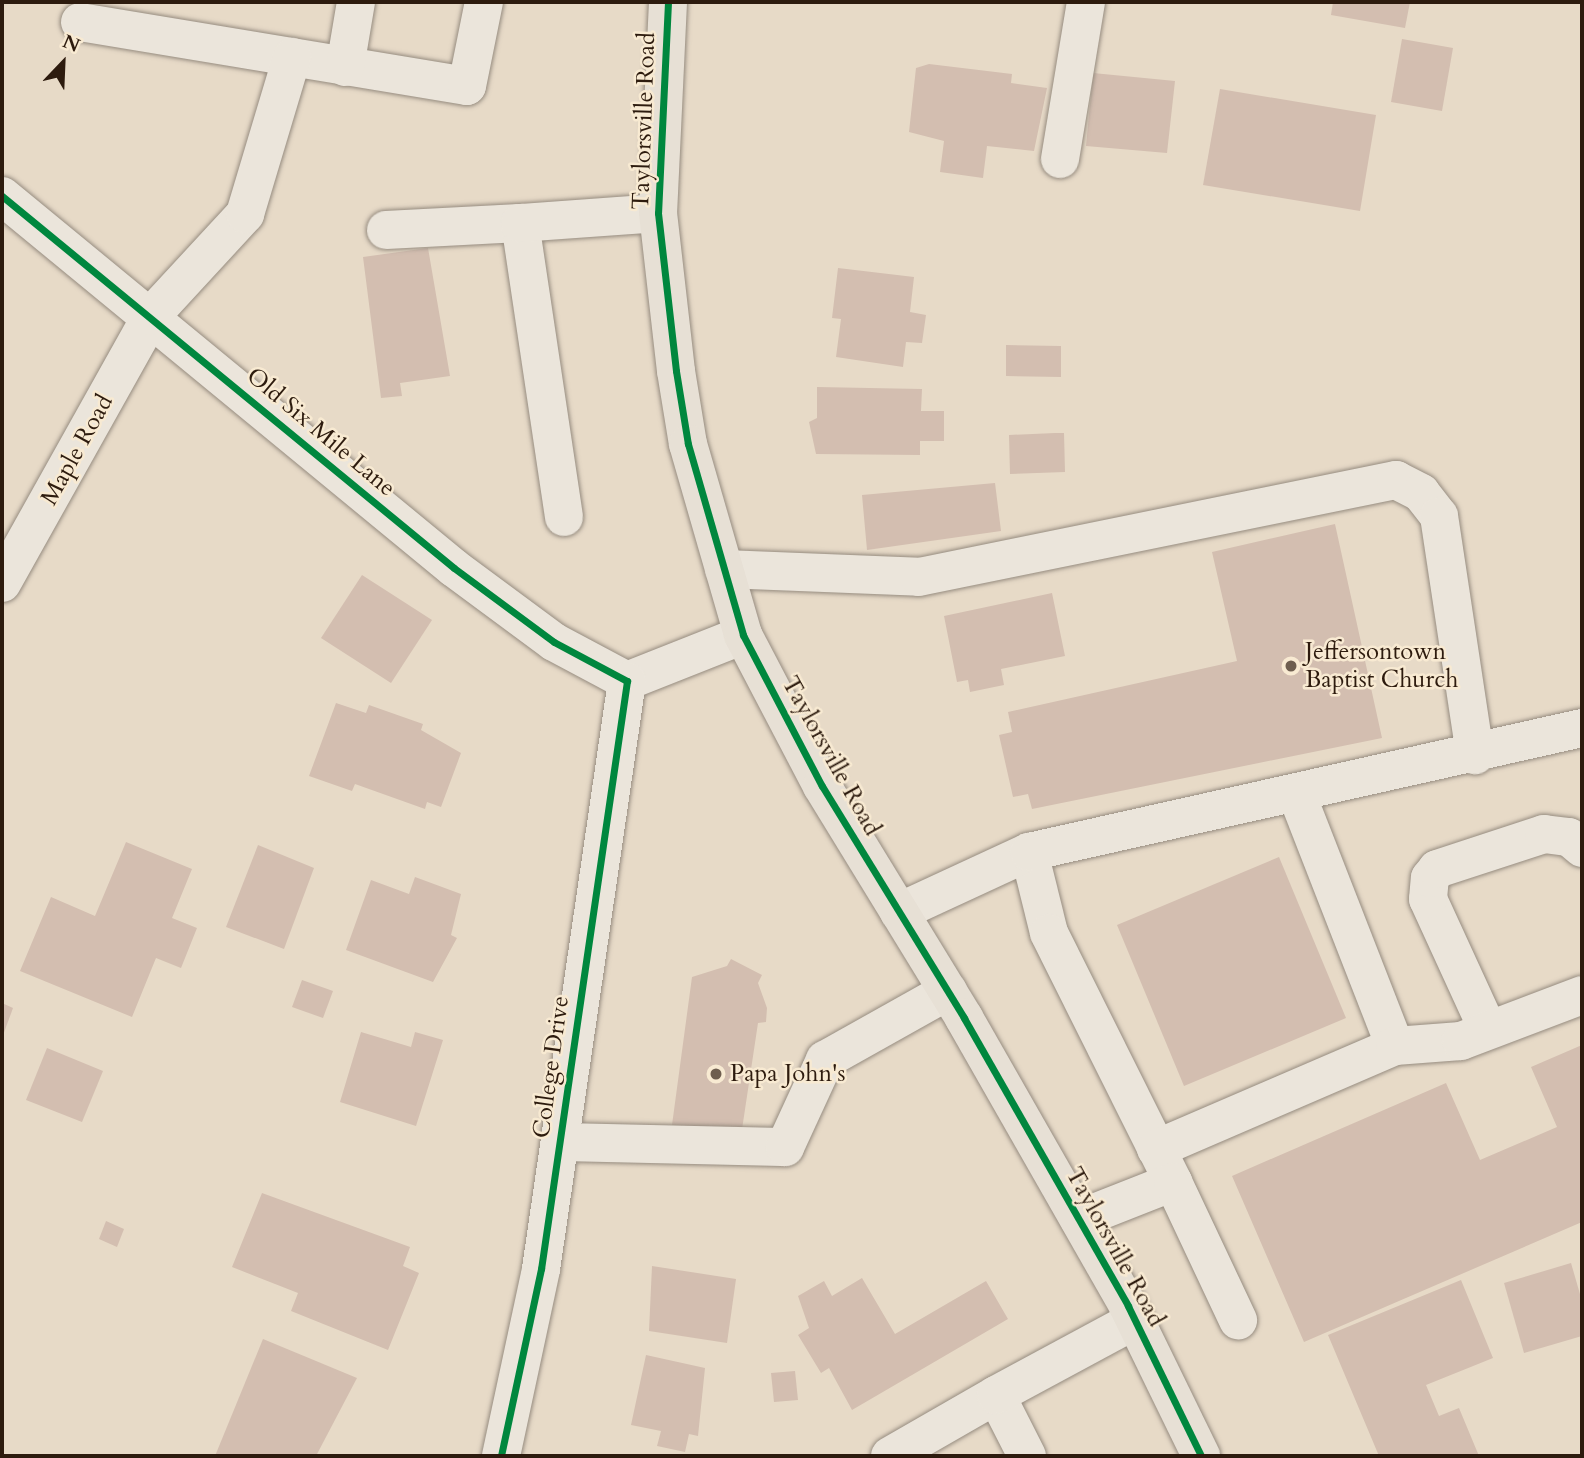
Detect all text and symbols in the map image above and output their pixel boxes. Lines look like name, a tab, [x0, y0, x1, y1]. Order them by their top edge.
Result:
north arrow	[28, 28, 98, 98]
text: N	[59, 28, 84, 59]
street label: Taylorsville Road	[627, 32, 661, 210]
street label: Old Six Mile Lane	[241, 361, 401, 503]
street label: Maple Road	[35, 390, 119, 510]
place label: Jeffersontown Baptist Church	[1305, 638, 1458, 694]
marker: Jeffersontown Baptist Church	[1283, 658, 1299, 674]
street label: Taylorsville Road	[775, 671, 887, 841]
street label: College Drive	[527, 994, 575, 1140]
place label: Papa John's	[730, 1060, 846, 1088]
marker: Papa John's	[708, 1066, 724, 1082]
street label: Taylorsville Road	[1059, 1162, 1171, 1332]

